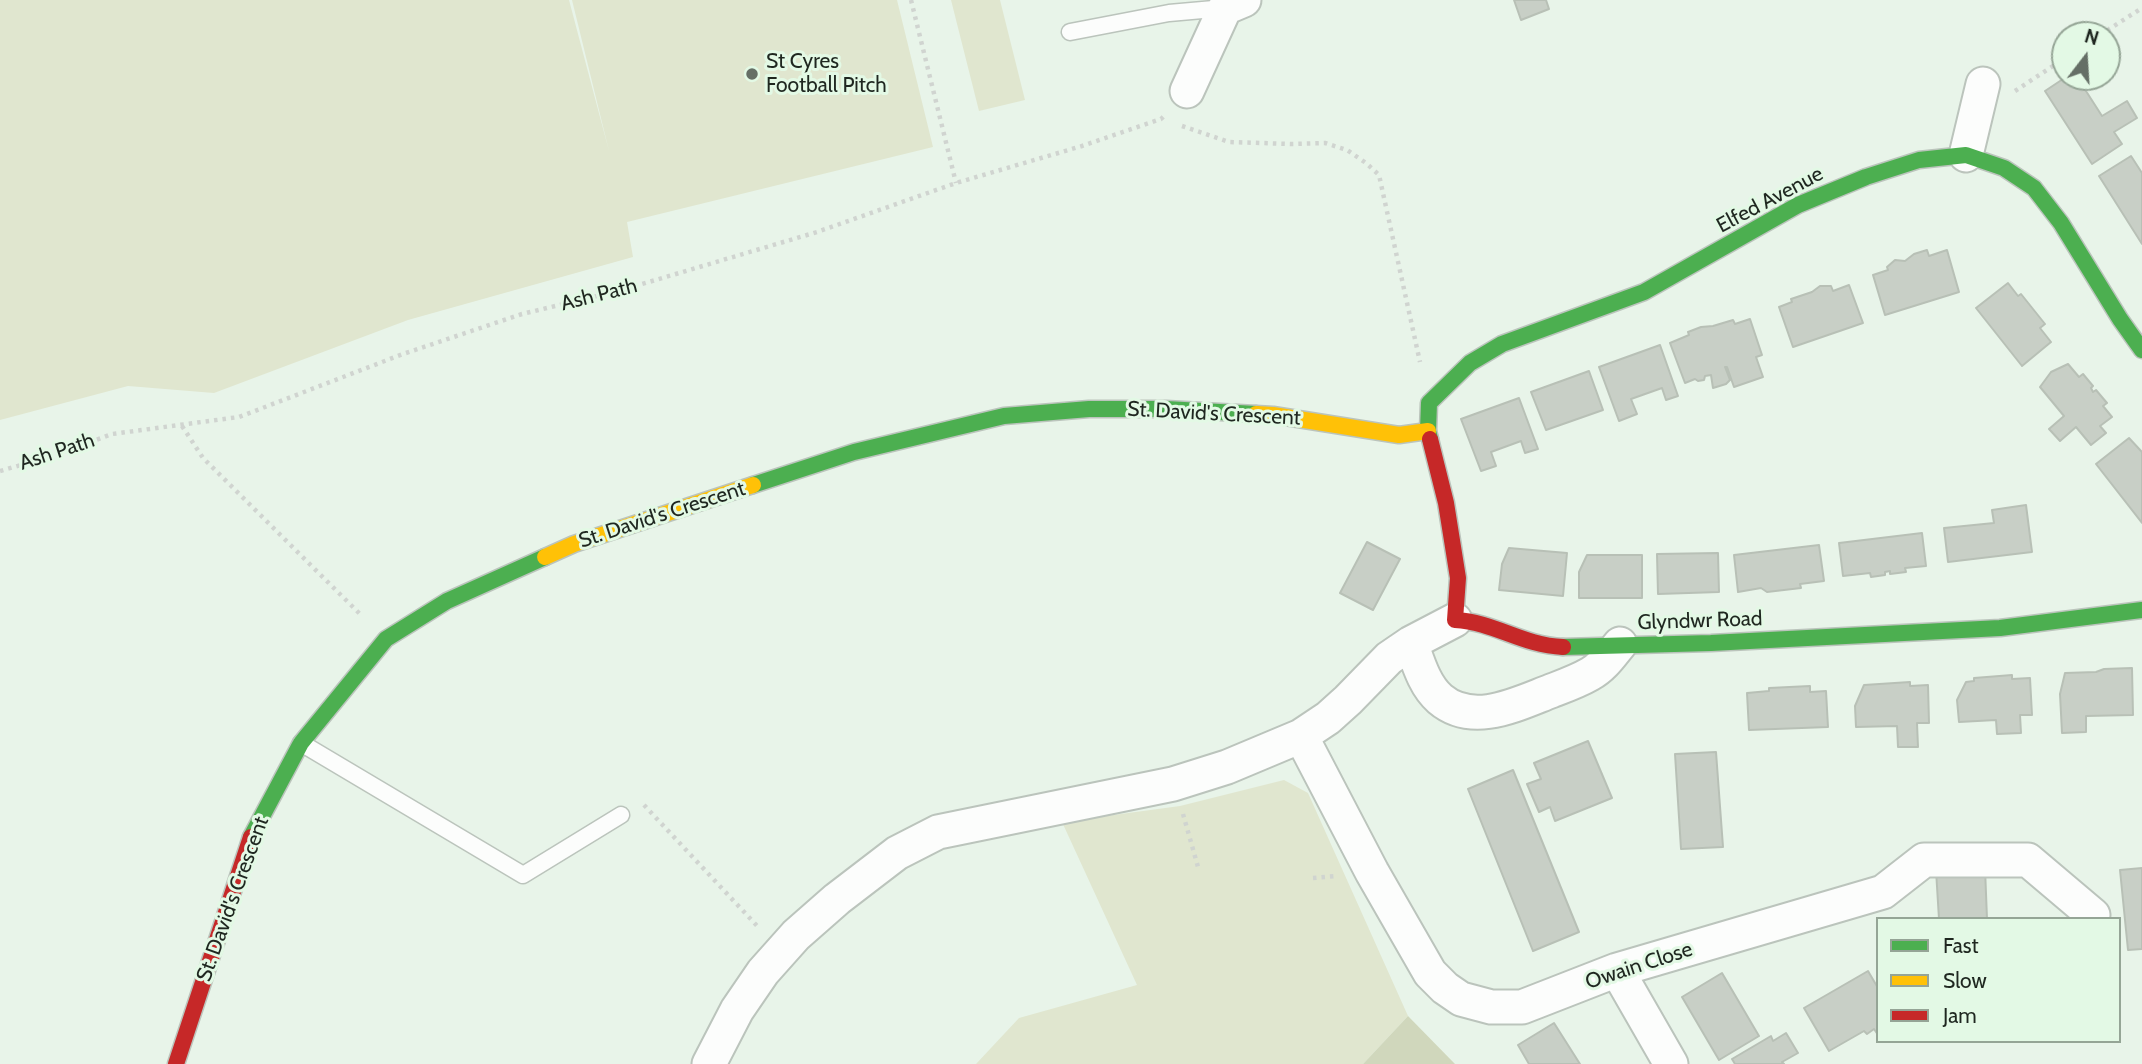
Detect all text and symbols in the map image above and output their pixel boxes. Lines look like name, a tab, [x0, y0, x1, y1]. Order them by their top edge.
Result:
north arrow	[2051, 21, 2121, 91]
text: N	[2082, 24, 2101, 50]
place label: St Cyres Football Pitch	[766, 49, 887, 99]
marker: St Cyres Football Pitch	[744, 66, 760, 82]
street label: Elfed Avenue	[1712, 161, 1828, 239]
street label: Ash Path	[558, 273, 640, 317]
street label: St. David's Crescent	[1127, 397, 1301, 431]
street label: Ash Path	[16, 428, 98, 476]
street label: St. David's Crescent	[576, 476, 748, 554]
street label: Glyndwr Road	[1637, 606, 1763, 636]
street label: St. David's Crescent	[191, 813, 275, 985]
legend	[1876, 917, 2121, 1043]
text: Fast	[1943, 933, 1979, 958]
street label: Owain Close	[1582, 937, 1696, 995]
text: Slow	[1943, 968, 1987, 993]
text: Jam	[1943, 1003, 1977, 1028]

